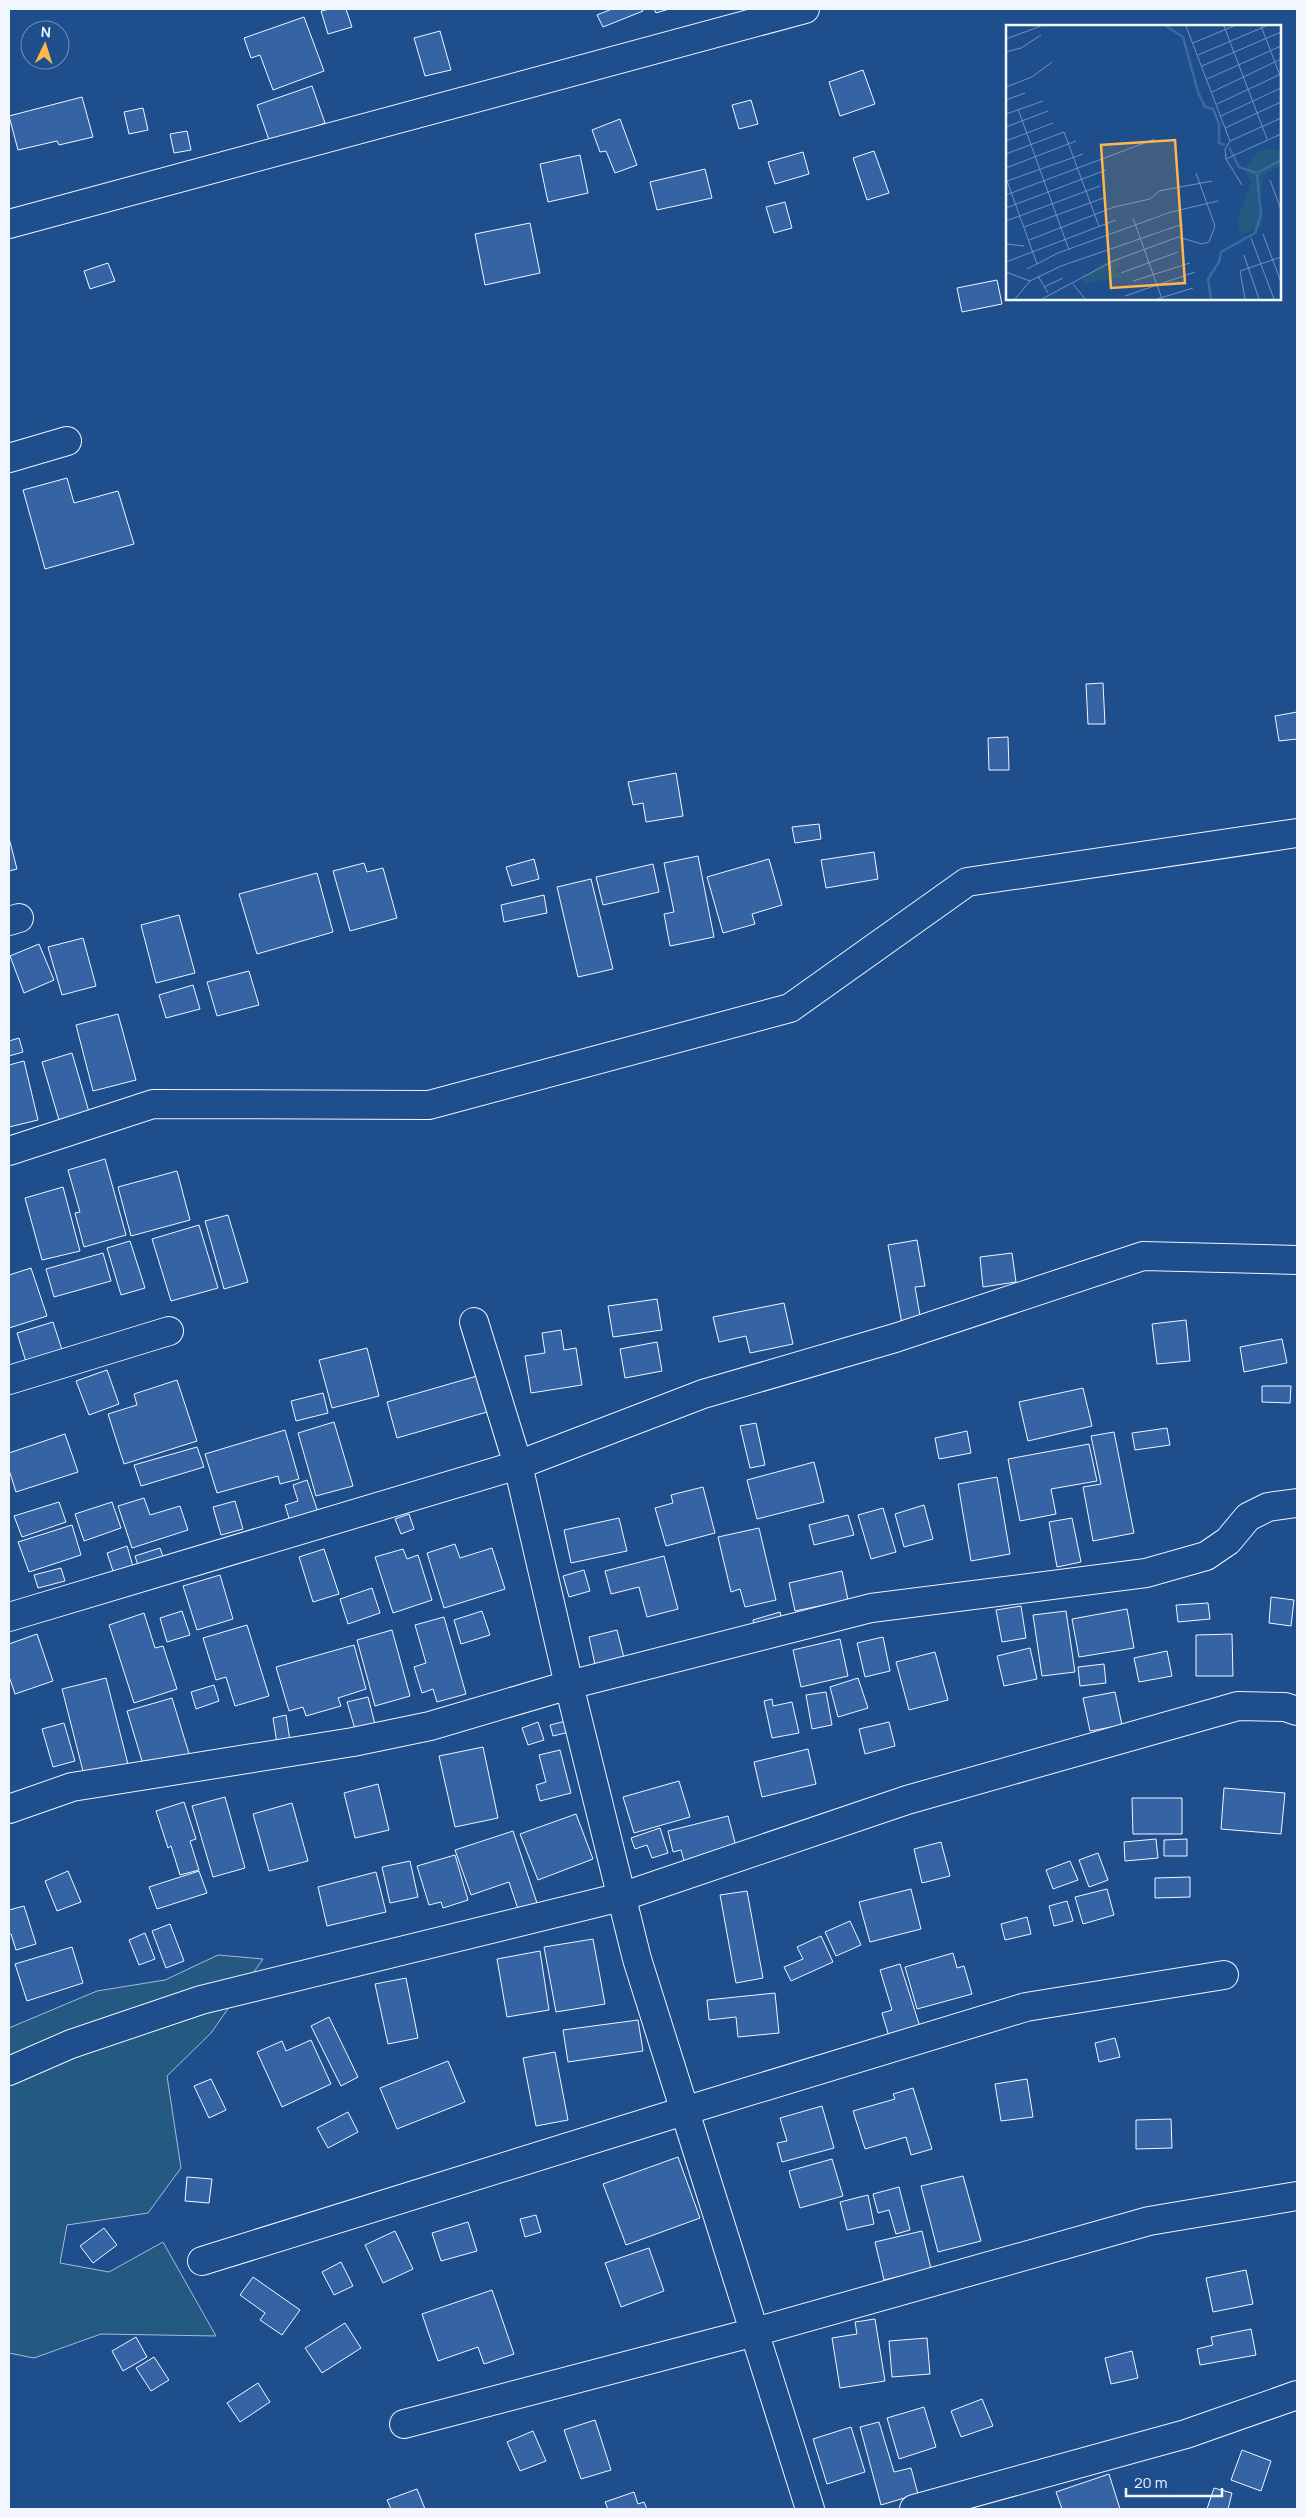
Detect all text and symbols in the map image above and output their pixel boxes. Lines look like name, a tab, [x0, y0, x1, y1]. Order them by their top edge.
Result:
north arrow	[20, 20, 70, 70]
text: N	[40, 22, 52, 41]
inset map	[1006, 25, 1281, 300]
scale bar	[1126, 2466, 1222, 2498]
text: 20 m	[1134, 2472, 1167, 2493]

